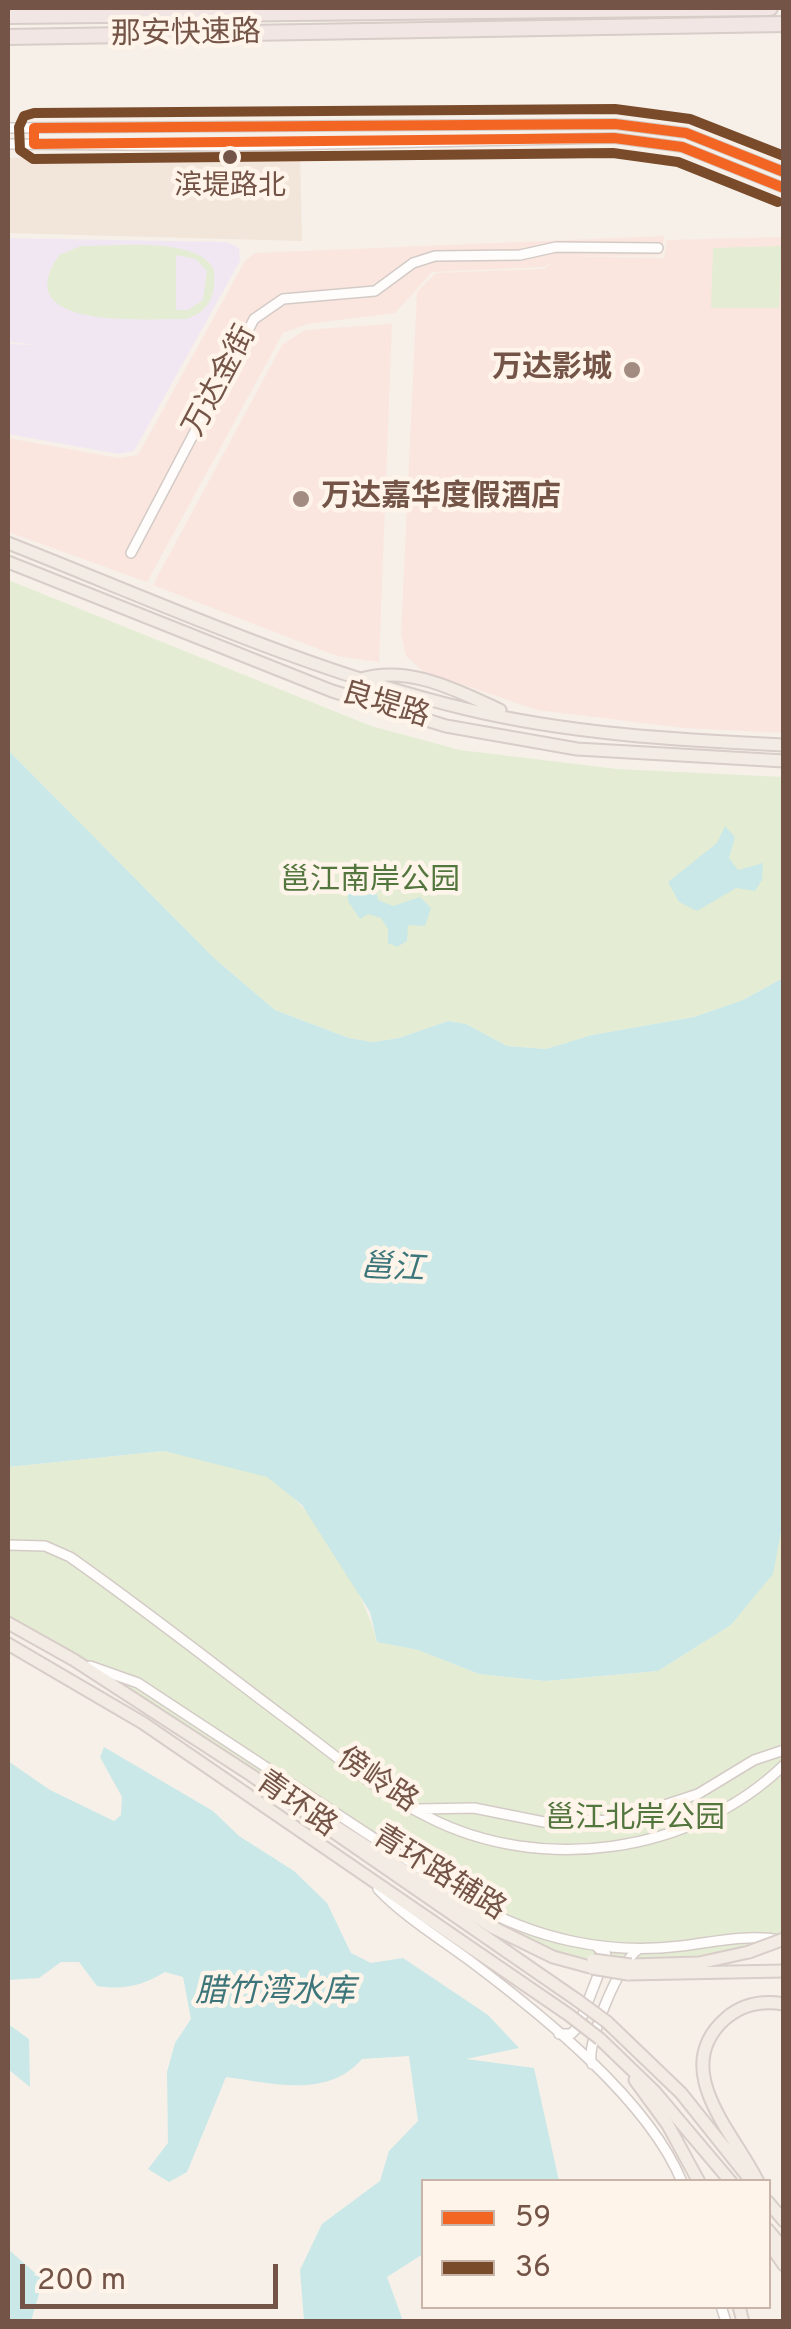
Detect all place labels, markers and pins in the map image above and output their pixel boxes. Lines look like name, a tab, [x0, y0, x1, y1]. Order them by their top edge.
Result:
marker: 滨堤路北	[220, 147, 240, 167]
place label: 滨堤路北	[174, 171, 286, 205]
place label: 万达影城	[492, 352, 612, 388]
marker: 万达影城	[621, 359, 643, 381]
place label: 万达嘉华度假酒店	[321, 481, 561, 517]
marker: 万达嘉华度假酒店	[290, 488, 312, 510]

